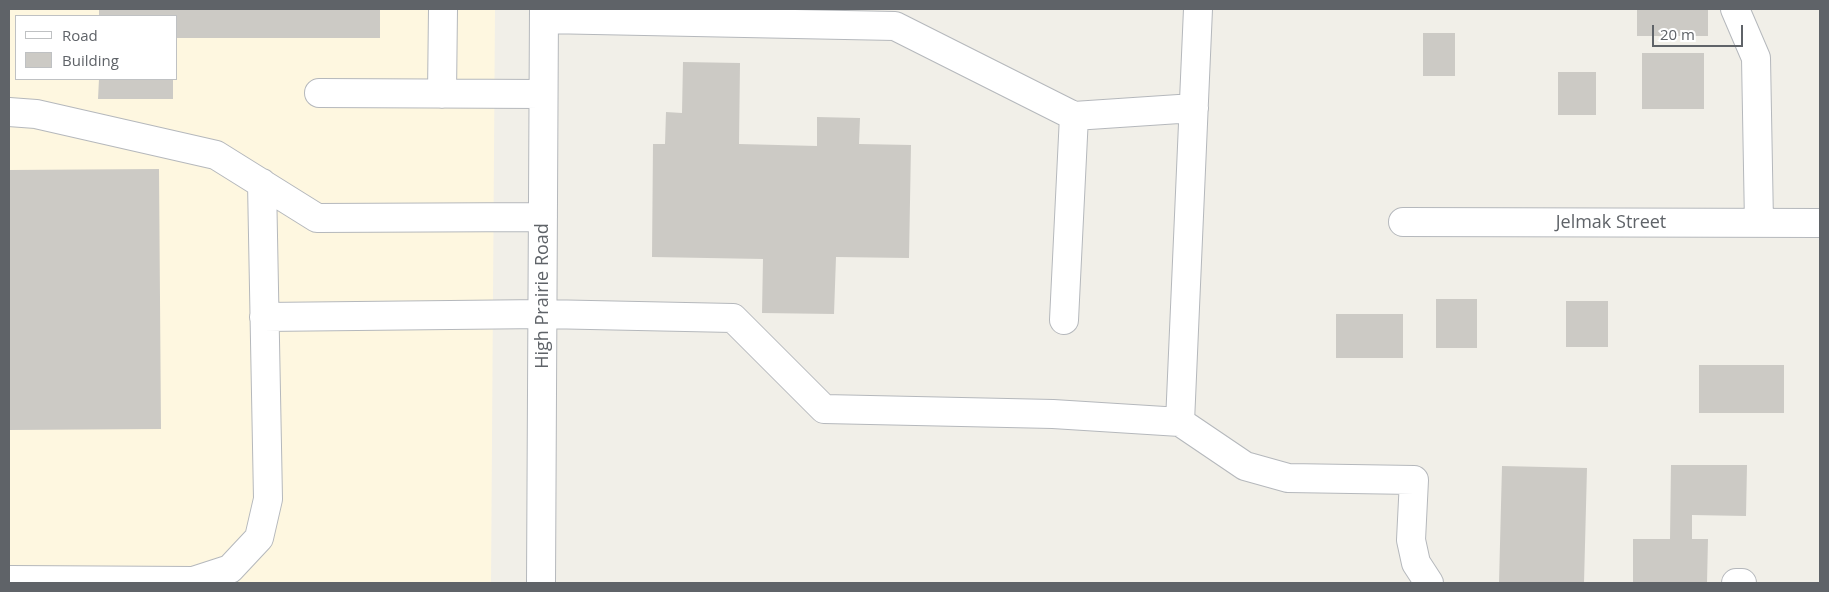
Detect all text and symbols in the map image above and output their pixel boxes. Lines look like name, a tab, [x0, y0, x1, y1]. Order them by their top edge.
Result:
legend	[15, 15, 178, 80]
scale bar	[1654, 15, 1745, 47]
text: 20 m	[1660, 24, 1695, 44]
text: Road	[62, 25, 98, 45]
text: Building	[62, 50, 119, 70]
street label: Jelmak Street	[1556, 212, 1666, 234]
street label: High Prairie Road	[532, 223, 554, 369]

